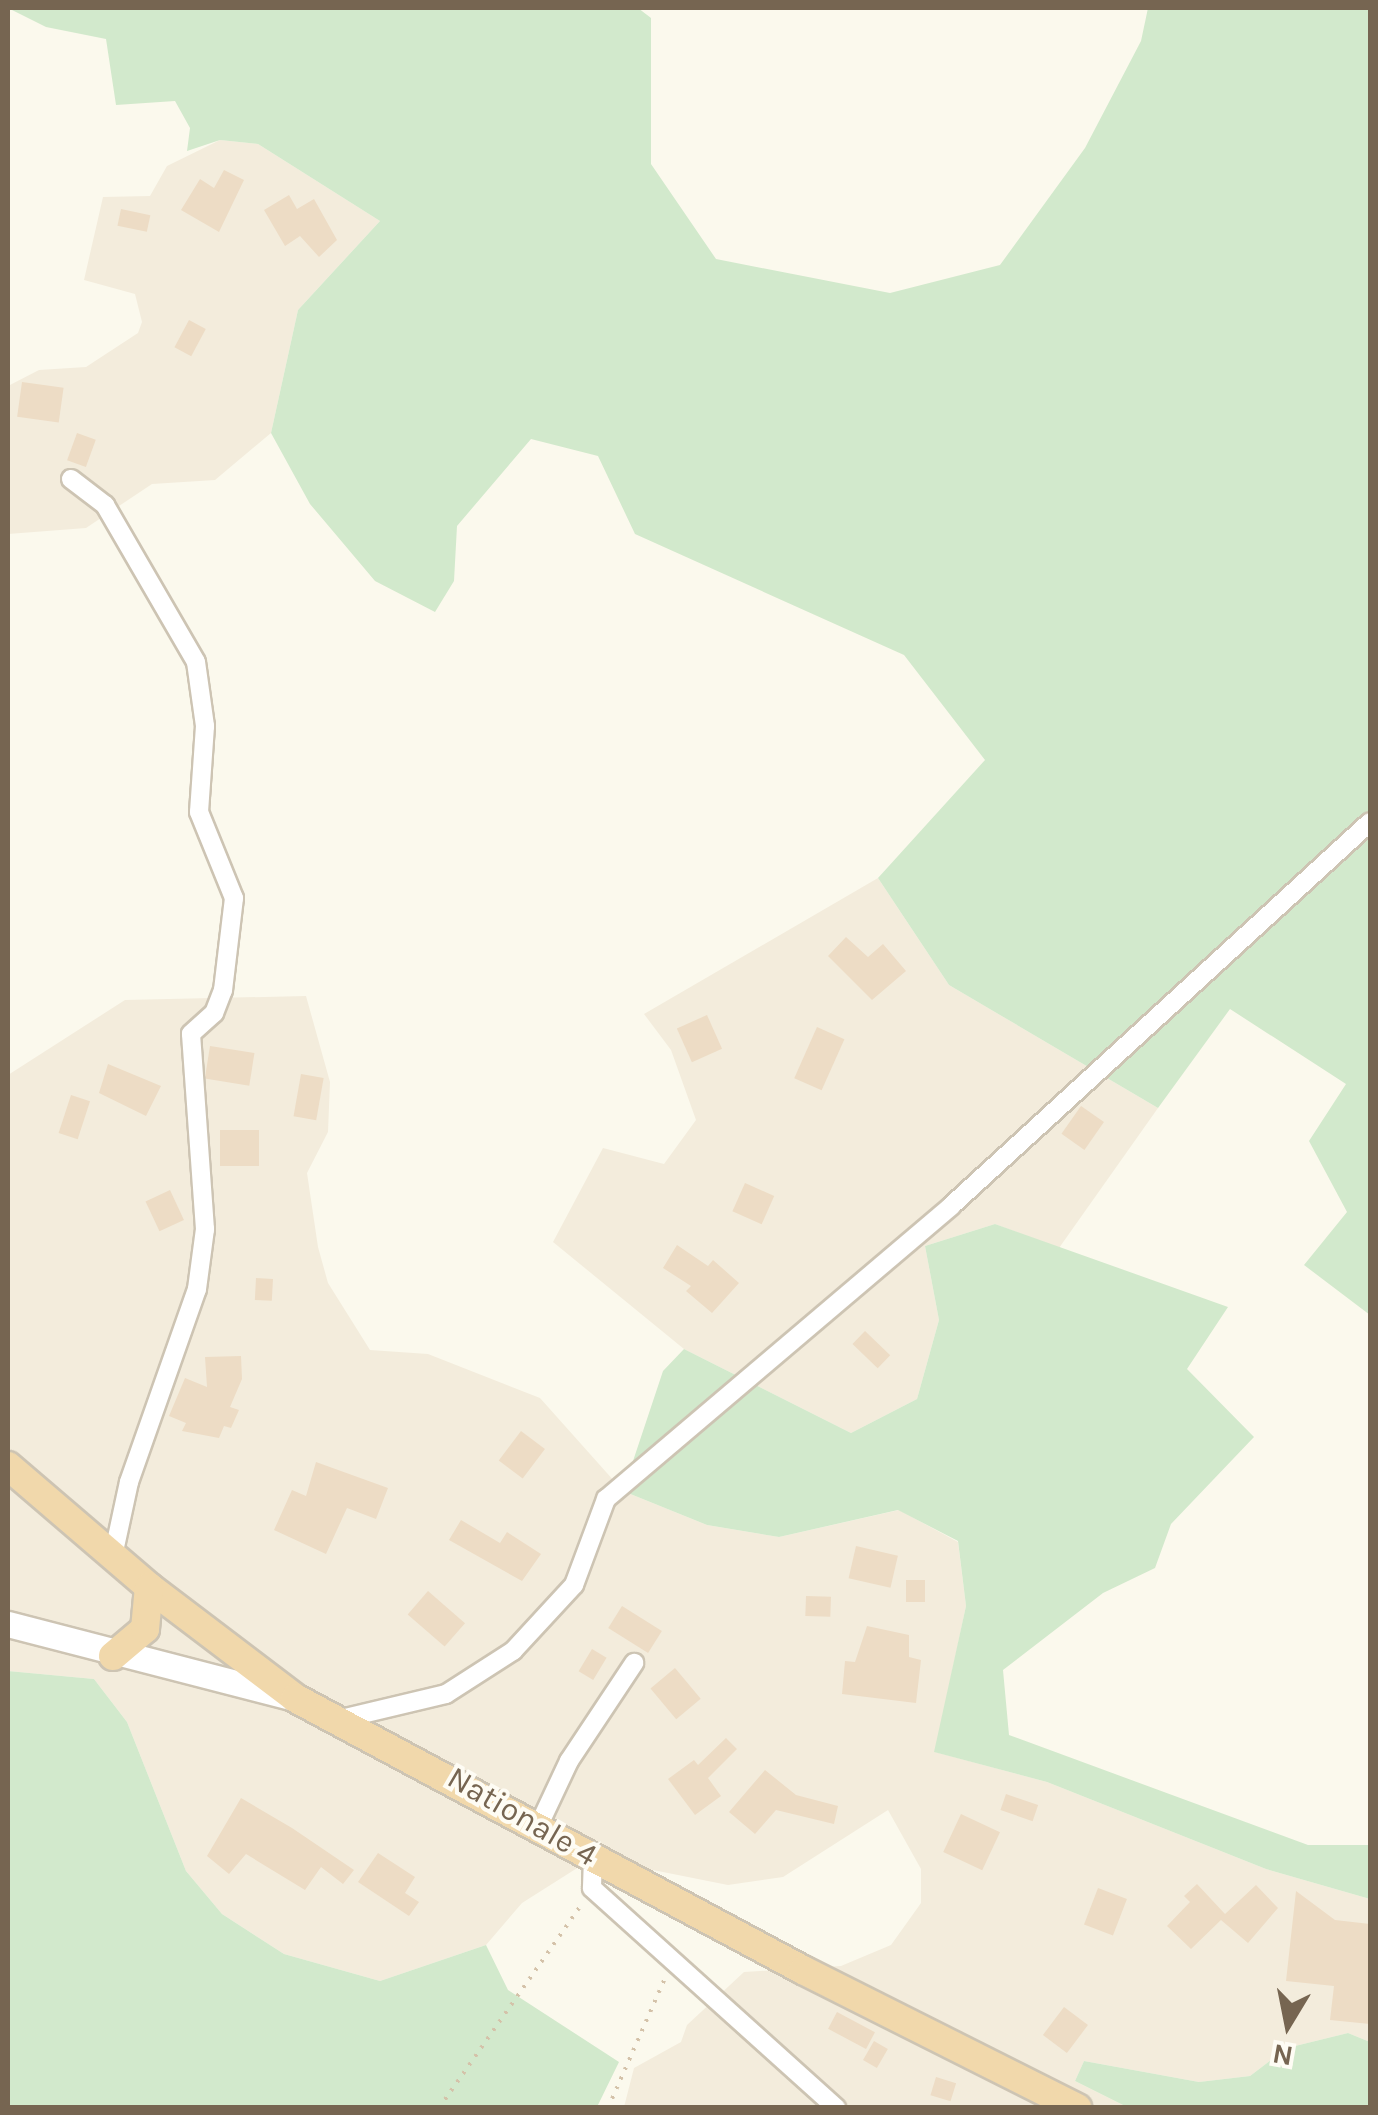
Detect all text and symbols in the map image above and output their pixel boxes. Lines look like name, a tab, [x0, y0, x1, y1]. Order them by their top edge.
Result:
street label: Nationale 4	[440, 1759, 604, 1875]
north arrow	[1238, 1975, 1338, 2075]
text: N	[1270, 2037, 1295, 2073]

